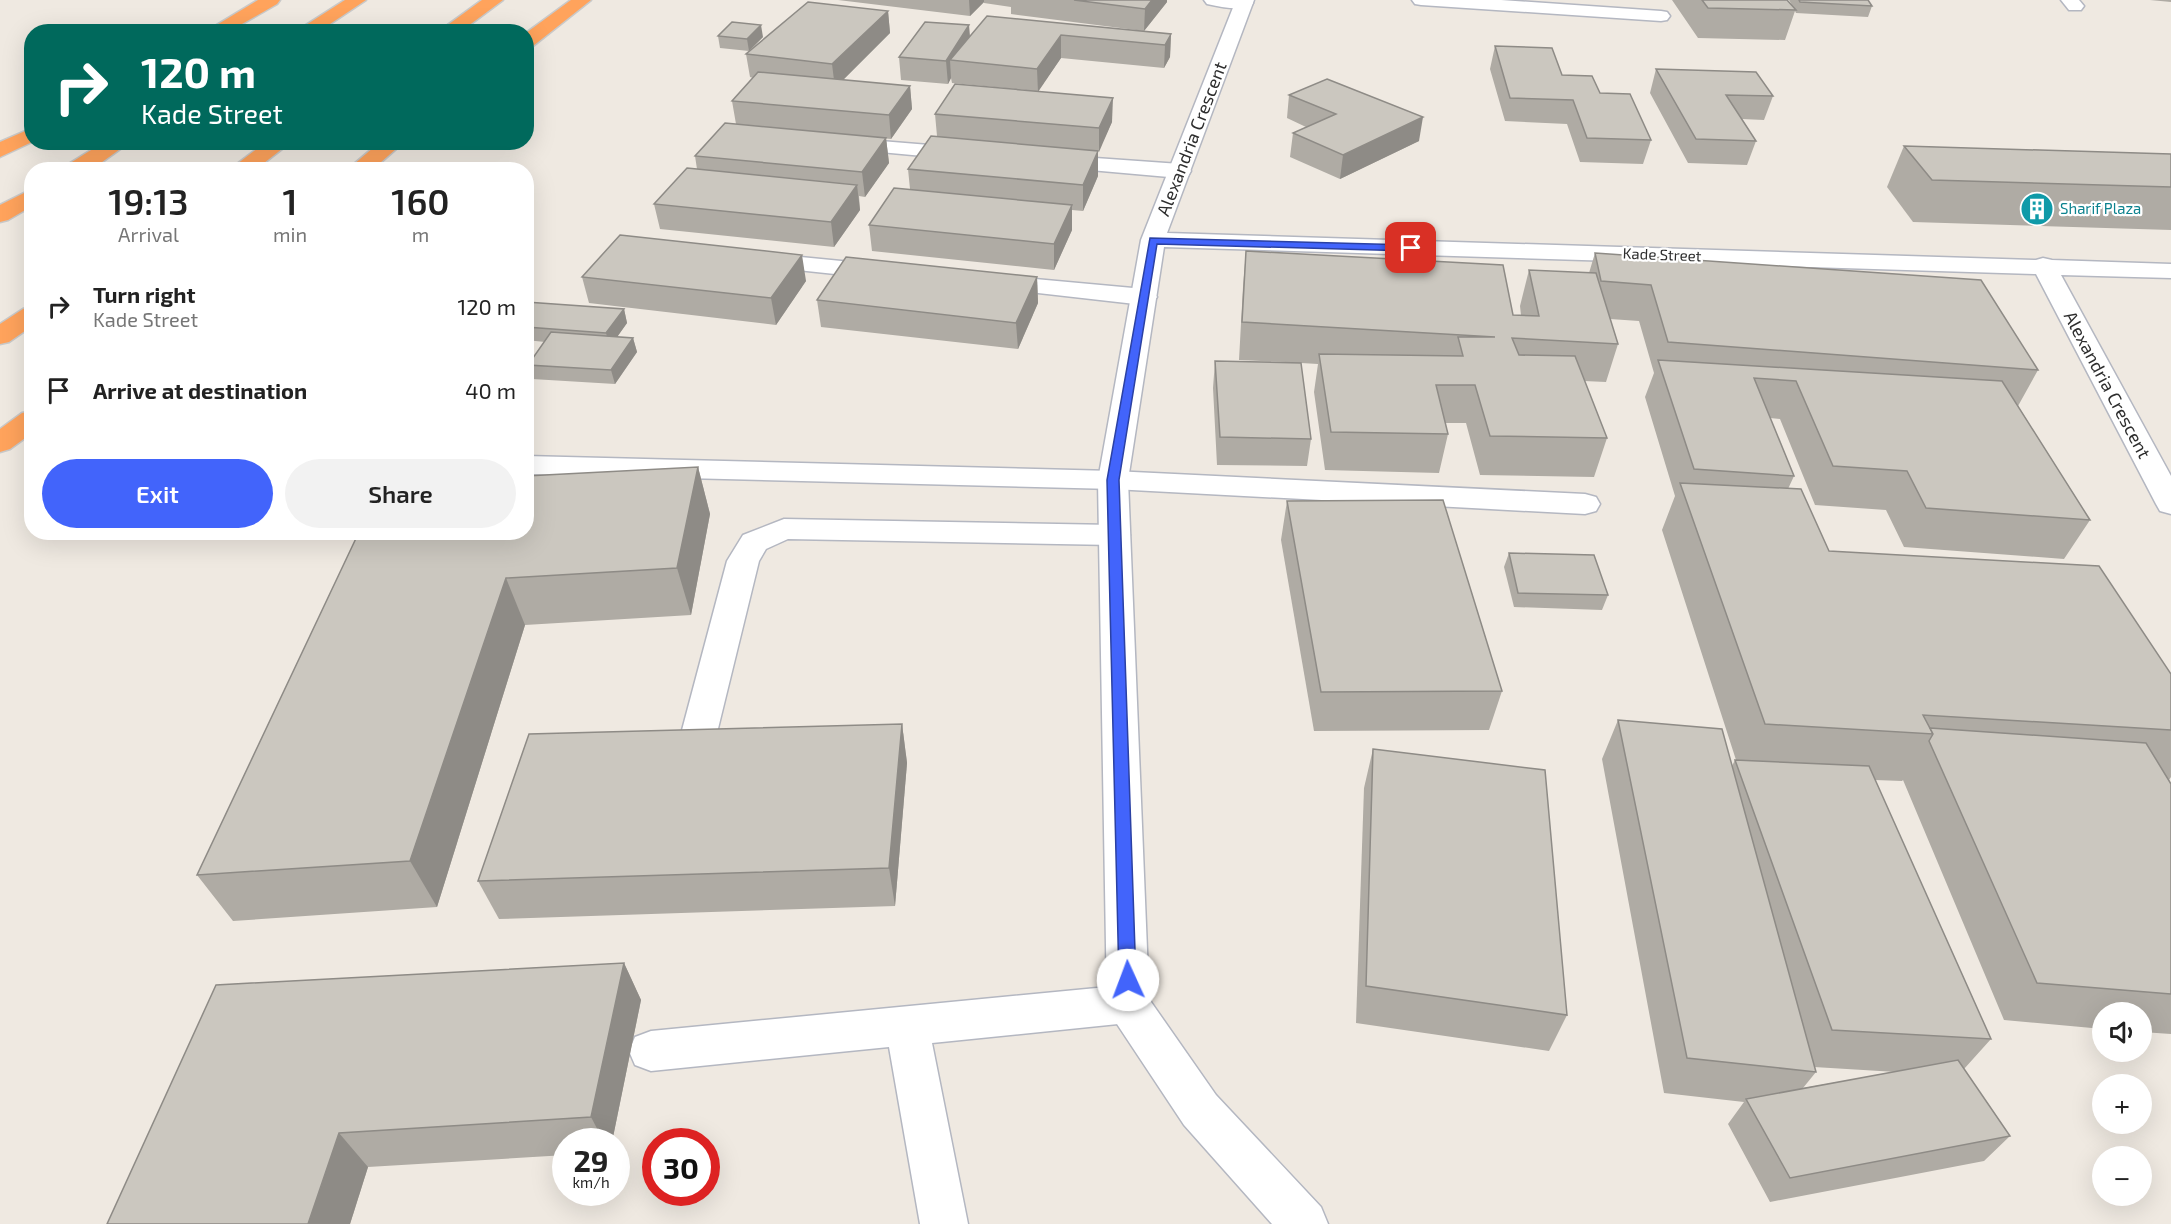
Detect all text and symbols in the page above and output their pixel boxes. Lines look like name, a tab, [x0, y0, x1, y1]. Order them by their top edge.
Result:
text: 120 m	[141, 46, 256, 96]
icon: right	[42, 48, 120, 126]
street label: Alexandria Crescent	[1151, 58, 1231, 219]
text: Kade Street	[141, 97, 283, 129]
text: 19:13	[108, 179, 189, 222]
text: 1	[282, 179, 297, 222]
text: 160	[391, 179, 450, 222]
building icon: Sharif Plaza	[2019, 191, 2055, 227]
place label: Sharif Plaza	[2060, 199, 2141, 217]
text: Arrival	[118, 222, 179, 246]
text: min	[273, 222, 307, 246]
text: m	[412, 222, 429, 246]
pin	[1385, 222, 1436, 273]
icon: arrive	[1394, 231, 1427, 264]
street label: Kade Street	[1622, 244, 1702, 264]
text: Turn right	[93, 281, 195, 307]
icon: right	[42, 290, 75, 323]
text: 120 m	[457, 293, 516, 319]
text: Kade Street	[93, 307, 198, 331]
street label: Alexandria Crescent	[2060, 307, 2156, 462]
icon: arrive	[42, 374, 75, 407]
text: Arrive at destination	[93, 377, 307, 403]
text: 40 m	[465, 377, 516, 403]
button: Exit	[42, 459, 273, 528]
button: Share	[285, 459, 516, 528]
position arrow	[1096, 948, 1160, 1012]
map controls	[2092, 1002, 2152, 1206]
button: sound	[2092, 1002, 2152, 1062]
button: +	[2092, 1074, 2152, 1134]
speed limit sign: 30	[642, 1128, 720, 1206]
text: 29	[573, 1142, 609, 1178]
button: −	[2092, 1146, 2152, 1206]
text: km/h	[572, 1173, 610, 1191]

